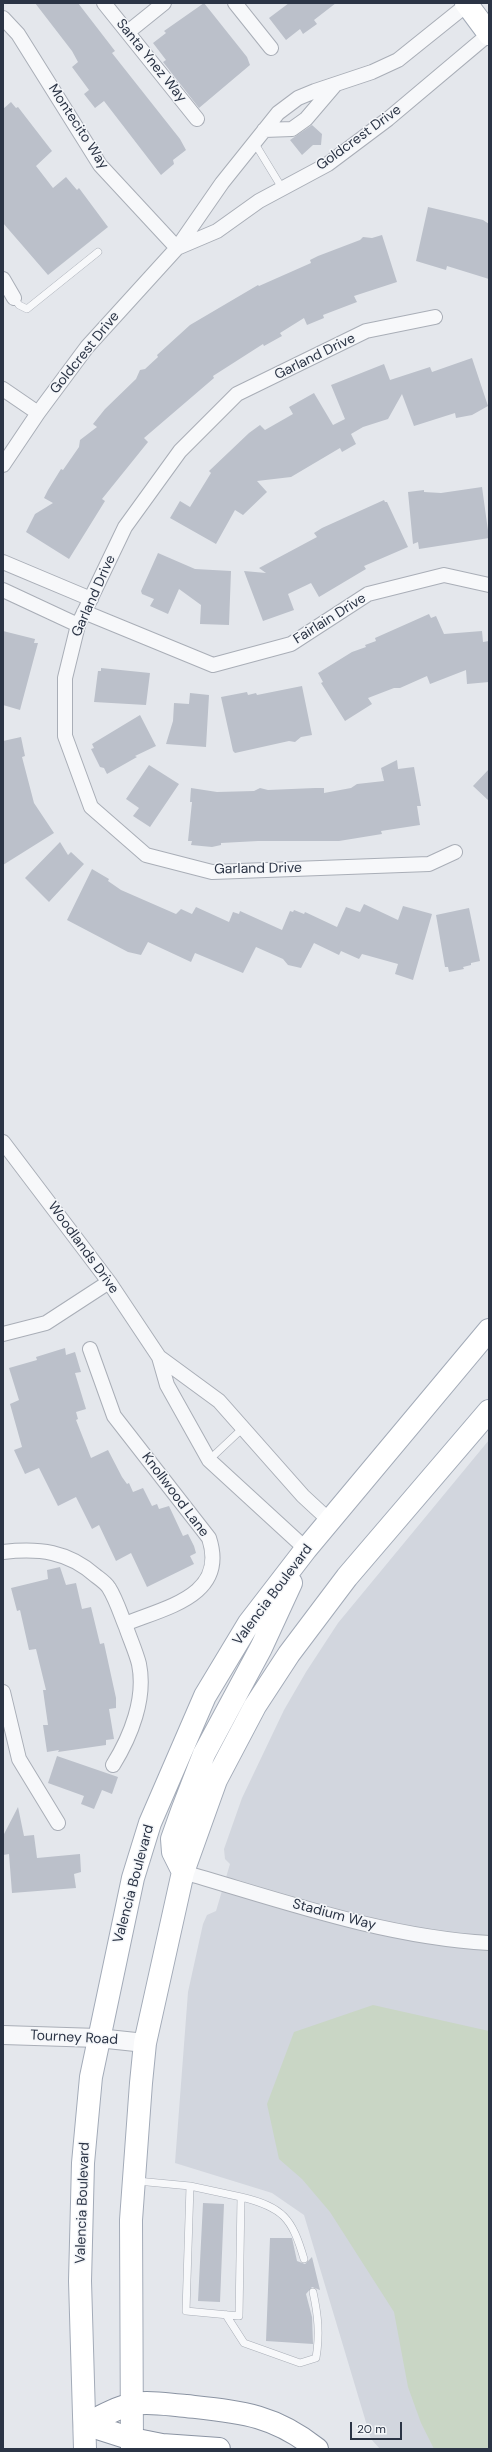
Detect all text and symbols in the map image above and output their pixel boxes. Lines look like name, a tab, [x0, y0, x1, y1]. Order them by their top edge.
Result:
street label: Santa Ynez Way	[112, 16, 190, 106]
street label: Montecito Way	[44, 81, 112, 173]
street label: Goldcrest Drive	[313, 102, 405, 174]
street label: Goldcrest Drive	[47, 309, 123, 397]
street label: Garland Drive	[272, 330, 358, 384]
street label: Garland Drive	[68, 552, 120, 640]
street label: Fairlain Drive	[291, 590, 369, 648]
street label: Garland Drive	[214, 860, 302, 878]
street label: Woodlands Drive	[44, 1199, 122, 1297]
street label: Knollwood Lane	[138, 1450, 212, 1540]
street label: Valencia Boulevard	[230, 1541, 316, 1649]
street label: Valencia Boulevard	[110, 1823, 158, 1945]
street label: Stadium Way	[290, 1896, 378, 1934]
street label: Tourney Road	[30, 2027, 118, 2049]
street label: Valencia Boulevard	[72, 2142, 94, 2264]
scale bar	[352, 2414, 404, 2440]
text: 20 m	[357, 2421, 386, 2437]

